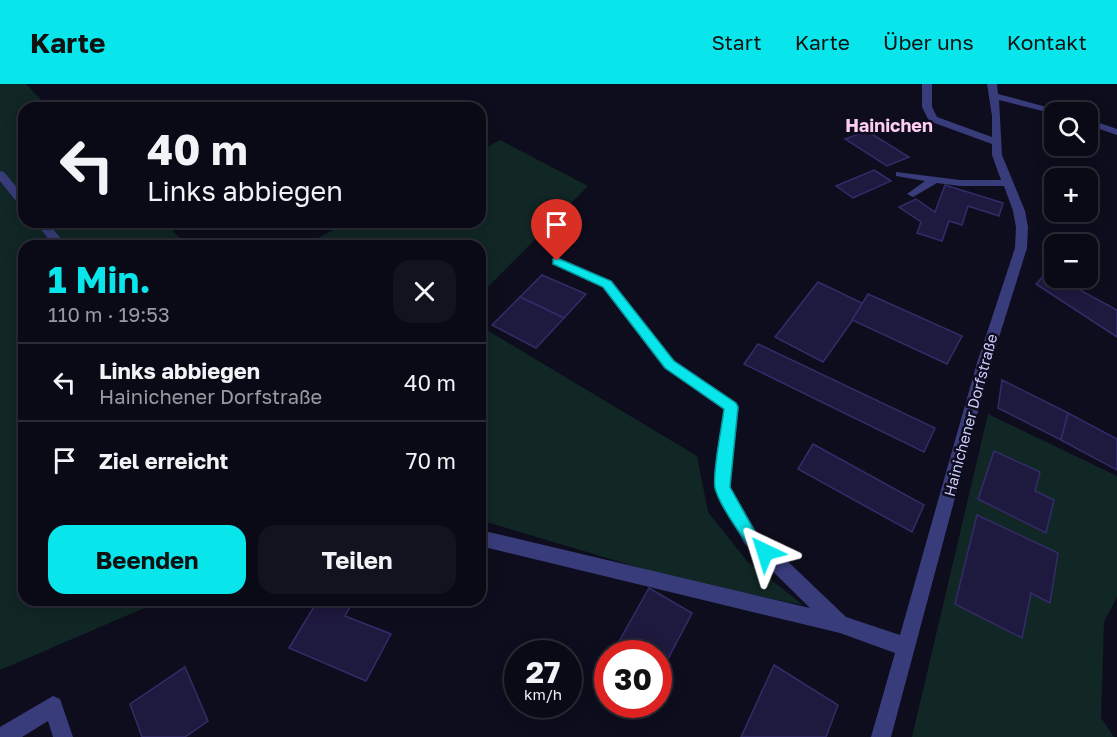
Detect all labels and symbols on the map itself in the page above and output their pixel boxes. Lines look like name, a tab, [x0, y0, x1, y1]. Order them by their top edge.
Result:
district label: Hainichen	[845, 114, 933, 136]
pin	[531, 199, 582, 261]
street label: Hainichener Dorfstraße	[940, 332, 1000, 498]
position arrow	[733, 520, 797, 584]
speed limit sign: 30	[594, 640, 672, 718]

